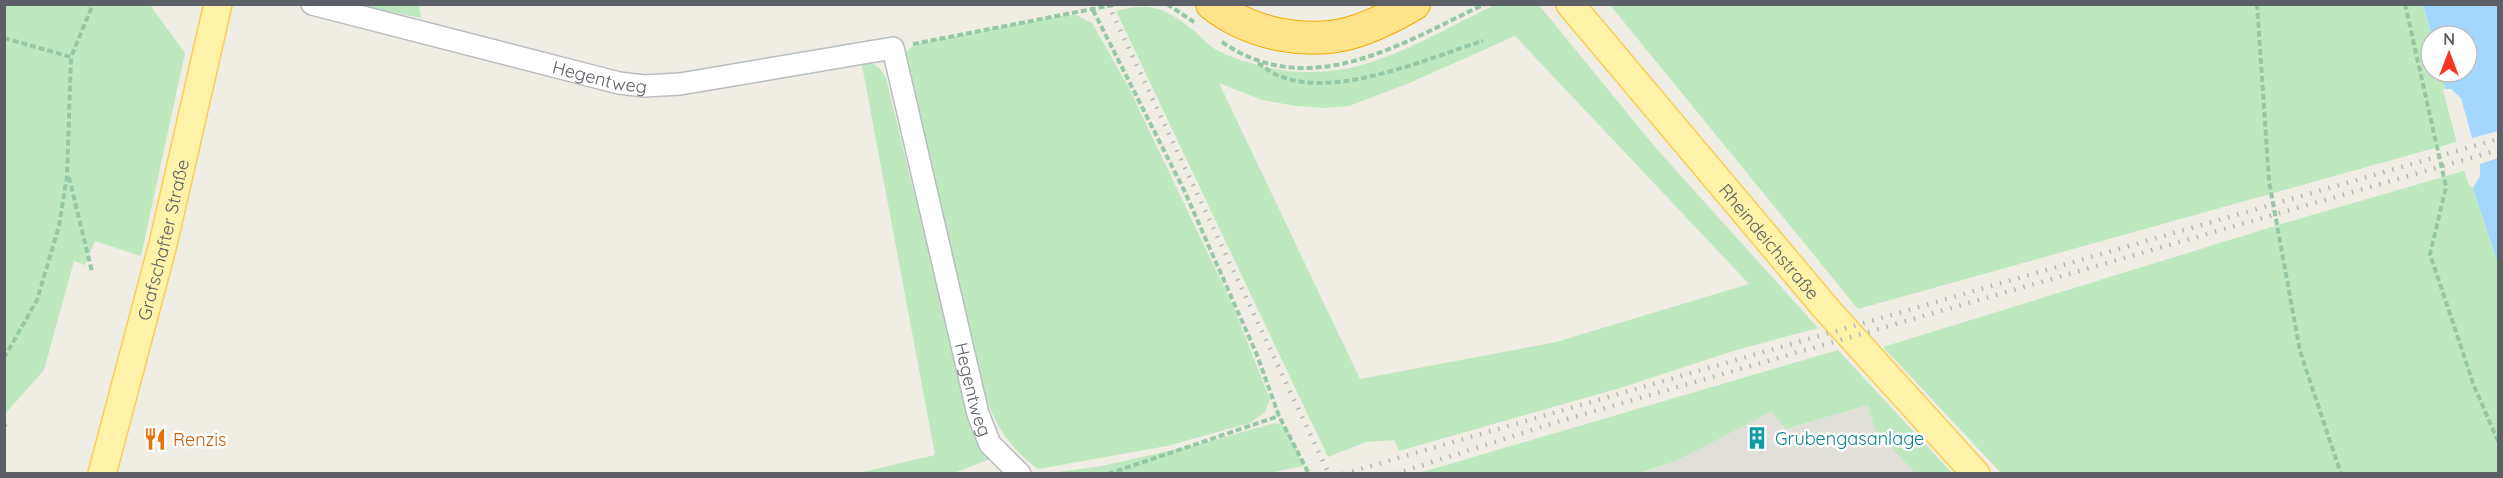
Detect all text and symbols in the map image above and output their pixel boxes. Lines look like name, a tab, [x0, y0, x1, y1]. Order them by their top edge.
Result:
north arrow	[2419, 24, 2479, 84]
text: N	[2443, 29, 2455, 49]
street label: Hegentweg	[550, 55, 648, 98]
street label: Grafschafter Straße	[132, 157, 194, 323]
street label: Rheindeichstraße	[1714, 179, 1825, 304]
street label: Hegentweg	[950, 340, 997, 440]
building icon: Grubengasanlage	[1744, 425, 1770, 451]
restaurant icon: Renzis	[142, 426, 168, 452]
place label: Grubengasanlage	[1775, 427, 1924, 450]
place label: Renzis	[173, 428, 226, 451]

